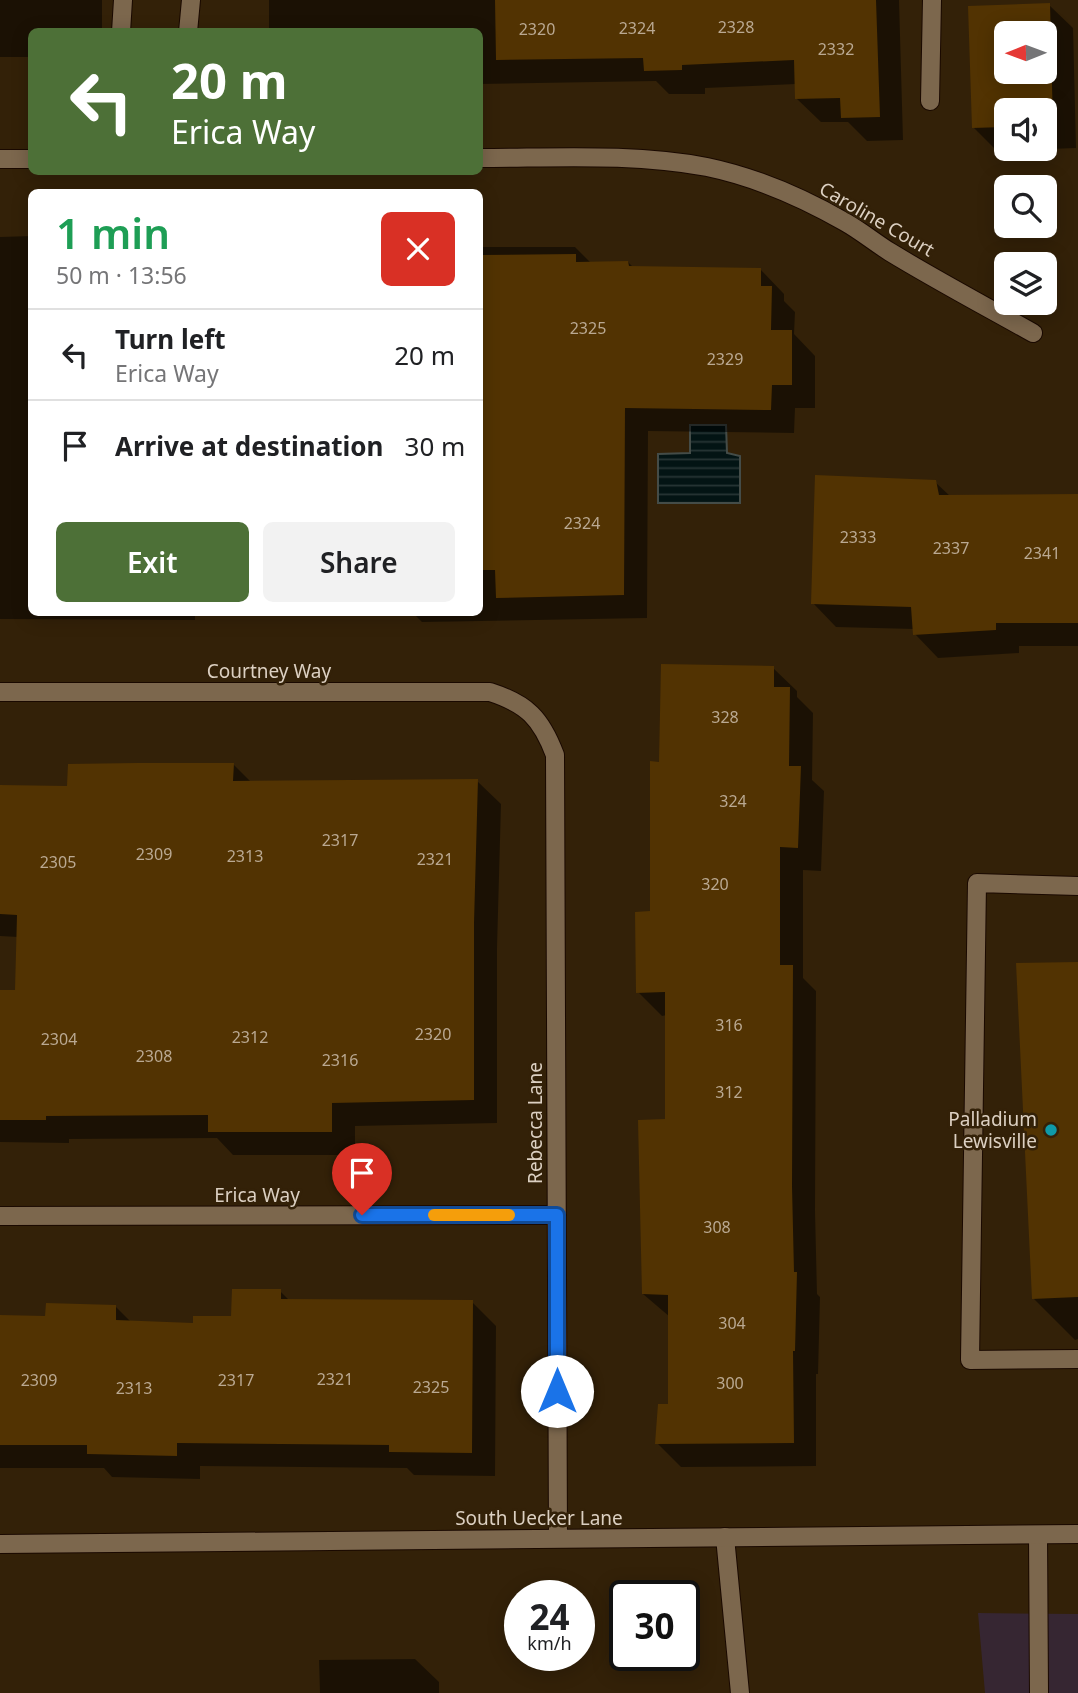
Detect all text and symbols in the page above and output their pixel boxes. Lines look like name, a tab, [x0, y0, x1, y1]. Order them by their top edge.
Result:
house number: 2328	[718, 16, 754, 38]
house number: 2324	[619, 17, 655, 39]
house number: 2320	[519, 18, 555, 40]
north arrow	[994, 21, 1057, 84]
map controls	[994, 21, 1057, 315]
house number: 2332	[818, 38, 854, 60]
text: 20 m	[171, 47, 288, 113]
icon: left	[56, 56, 147, 147]
button: sound	[994, 98, 1057, 161]
text: Erica Way	[171, 110, 315, 153]
button: search	[994, 175, 1057, 238]
street label: Caroline Court	[815, 176, 939, 263]
text: 1 min	[56, 204, 170, 261]
button: close	[381, 212, 455, 286]
button: layers	[994, 252, 1057, 315]
text: 50 m · 13:56	[56, 259, 187, 291]
house number: 2325	[570, 317, 606, 339]
text: Turn left	[115, 321, 226, 357]
icon: left	[56, 336, 94, 374]
text: 20 m	[394, 337, 455, 373]
house number: 2329	[707, 348, 743, 370]
text: Erica Way	[115, 357, 219, 389]
icon: arrive	[56, 427, 94, 465]
text: Arrive at destination	[115, 428, 384, 464]
text: 30 m	[405, 428, 465, 464]
house number: 2324	[564, 512, 600, 534]
button: Exit	[56, 522, 249, 602]
button: Share	[263, 522, 455, 602]
house number: 2333	[840, 526, 876, 548]
house number: 2337	[933, 537, 969, 559]
house number: 2341	[1024, 542, 1060, 564]
street label: Courtney Way	[207, 658, 331, 684]
house number: 328	[711, 706, 739, 728]
house number: 324	[719, 790, 747, 812]
house number: 2317	[322, 829, 358, 851]
house number: 2309	[136, 843, 172, 865]
house number: 2313	[227, 845, 263, 867]
house number: 2321	[417, 848, 453, 870]
house number: 2305	[40, 851, 76, 873]
house number: 320	[701, 873, 729, 895]
house number: 316	[715, 1014, 743, 1036]
house number: 2320	[415, 1023, 451, 1045]
house number: 2312	[232, 1026, 268, 1048]
house number: 2304	[41, 1028, 77, 1050]
house number: 2308	[136, 1045, 172, 1067]
house number: 2316	[322, 1049, 358, 1071]
street label: Rebecca Lane	[522, 1062, 548, 1184]
house number: 312	[715, 1081, 743, 1103]
place label: Palladium Lewisville	[948, 1106, 1037, 1154]
marker: Palladium Lewisville	[1043, 1122, 1059, 1138]
pin	[332, 1143, 392, 1215]
icon: arrive	[343, 1154, 381, 1192]
street label: Erica Way	[214, 1182, 300, 1208]
house number: 308	[703, 1216, 731, 1238]
house number: 304	[718, 1312, 746, 1334]
position arrow	[520, 1354, 594, 1428]
house number: 2321	[317, 1368, 353, 1390]
house number: 2309	[21, 1369, 57, 1391]
house number: 2317	[218, 1369, 254, 1391]
house number: 300	[716, 1372, 744, 1394]
house number: 2325	[413, 1376, 449, 1398]
house number: 2313	[116, 1377, 152, 1399]
street label: South Uecker Lane	[455, 1505, 623, 1531]
speed limit sign: 30	[609, 1580, 700, 1671]
text: 24	[529, 1593, 570, 1640]
text: km/h	[527, 1631, 572, 1655]

